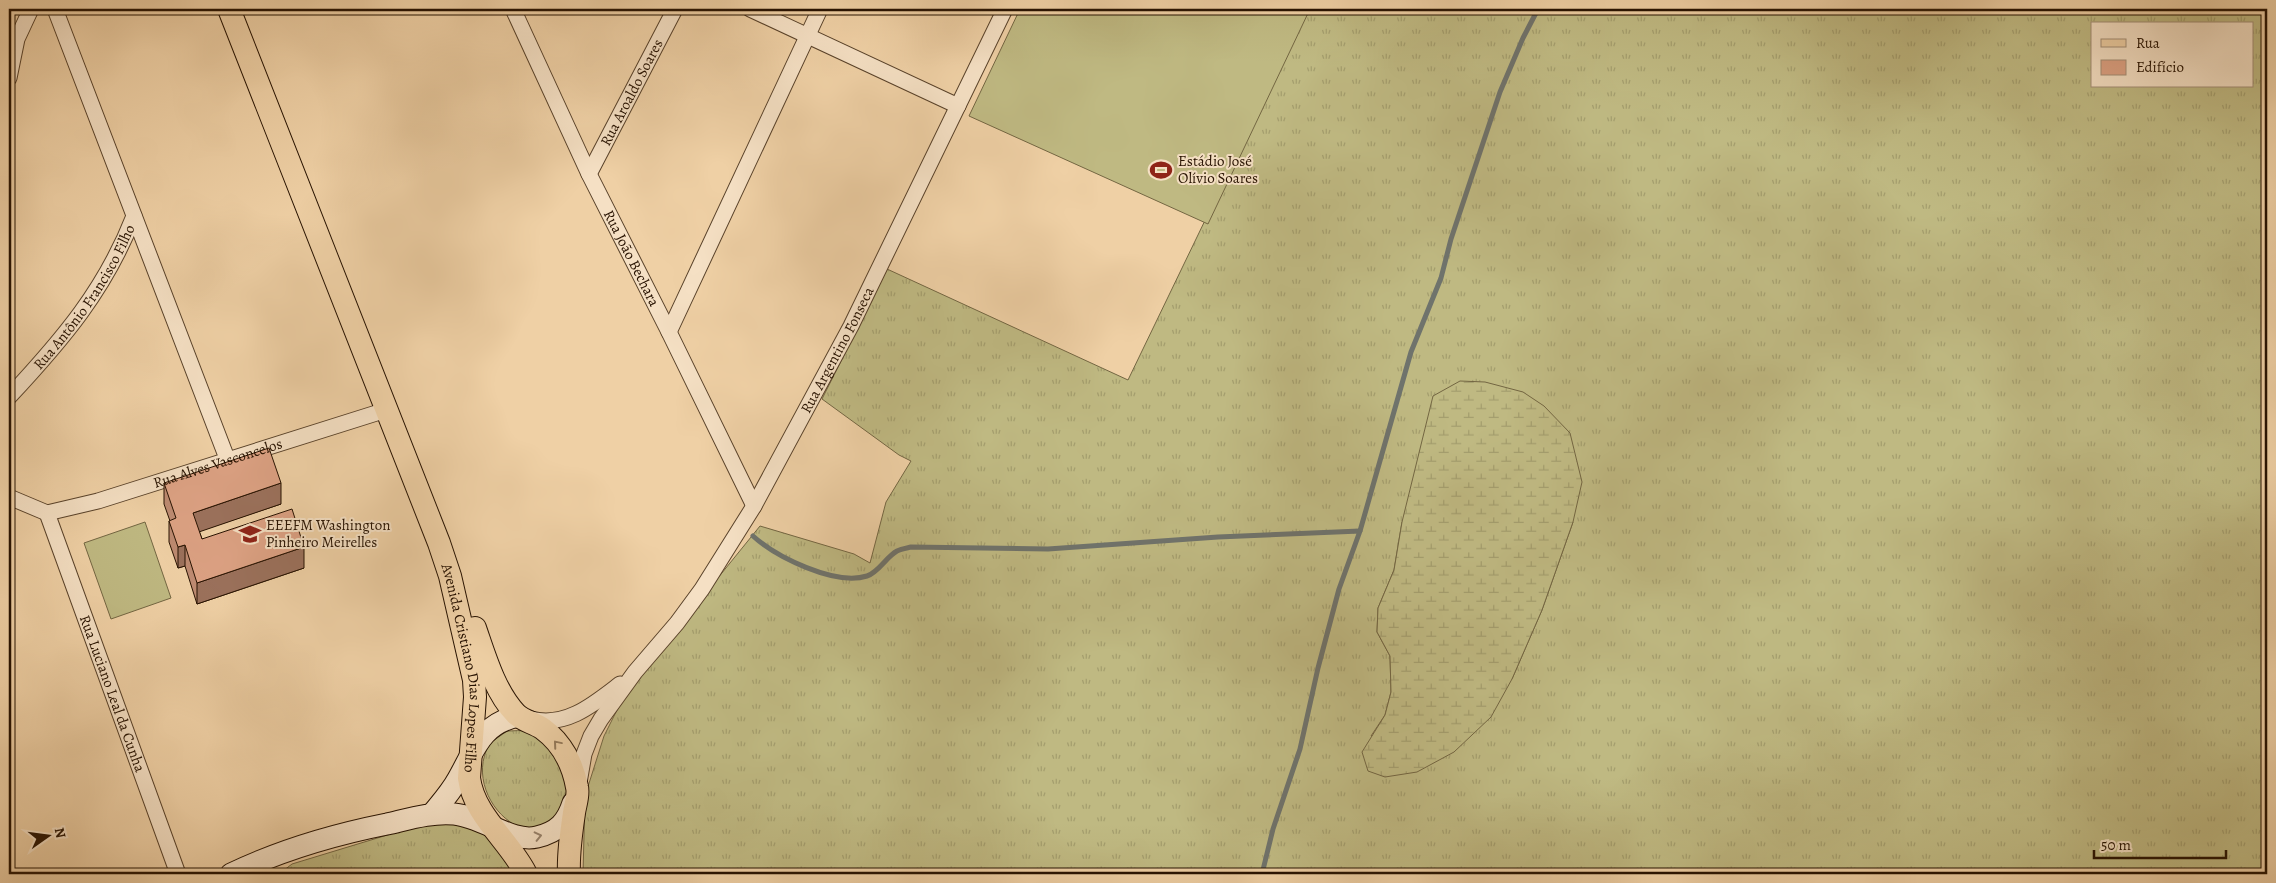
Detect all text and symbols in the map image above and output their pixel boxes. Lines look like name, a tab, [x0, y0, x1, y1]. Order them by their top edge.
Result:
legend	[2091, 22, 2254, 88]
text: Rua	[2136, 33, 2160, 53]
street label: Rua Aroaldo Soares	[595, 35, 668, 149]
text: Edifício	[2136, 57, 2184, 77]
place label: Estádio José Olívio Soares	[1178, 151, 1258, 188]
sports icon: Estádio José Olívio Soares	[1148, 157, 1174, 183]
street label: Rua João Bechara	[599, 207, 664, 310]
street label: Rua Antônio Francisco Filho	[29, 221, 139, 374]
street label: Rua Argentino Fonseca	[796, 283, 879, 417]
street label: Rua Alves Vasconcelos	[151, 433, 285, 493]
place label: EEEFM Washington Pinheiro Meirelles	[266, 515, 390, 552]
school or university icon: EEEFM Washington Pinheiro Meirelles	[237, 521, 263, 547]
street label: Avenida Cristiano Dias Lopes Filho	[436, 560, 485, 773]
street label: Rua Luciano Leal da Cunha	[75, 612, 150, 775]
one-way arrow	[554, 740, 563, 749]
north arrow	[22, 810, 72, 860]
text: N	[50, 826, 71, 840]
scale bar	[2094, 828, 2226, 860]
one-way arrow	[533, 831, 542, 842]
text: 50 m	[2101, 835, 2131, 855]

